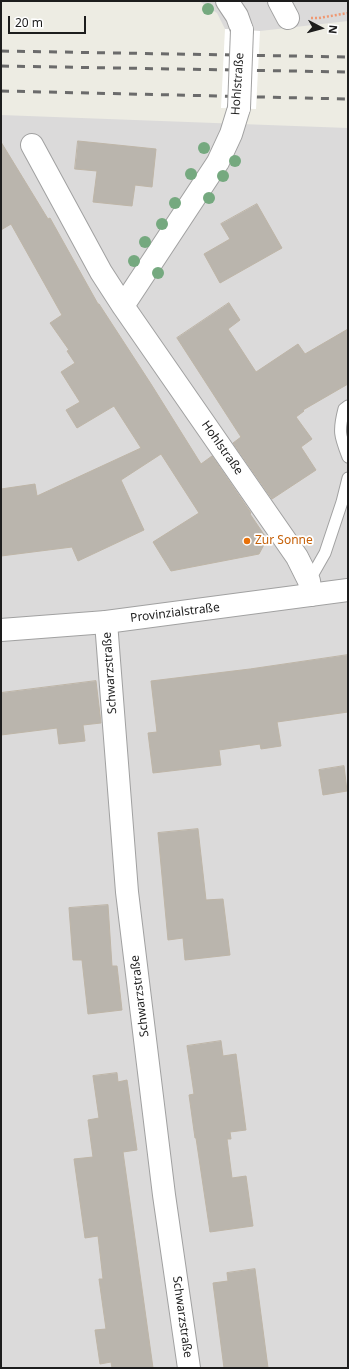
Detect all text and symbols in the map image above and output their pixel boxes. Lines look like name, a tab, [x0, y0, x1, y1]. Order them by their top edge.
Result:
scale bar	[10, 8, 88, 34]
north arrow	[301, 8, 341, 48]
text: 20 m	[15, 14, 43, 31]
text: N	[326, 24, 341, 35]
street label: Hohlstraße	[229, 52, 247, 116]
street label: Hohlstraße	[198, 418, 246, 478]
place label: Zur Sonne	[255, 534, 313, 548]
marker: Zur Sonne	[242, 536, 252, 546]
street label: Provinzialstraße	[129, 600, 221, 626]
street label: Schwarzstraße	[100, 631, 120, 715]
street label: Schwarzstraße	[128, 954, 152, 1038]
street label: Schwarzstraße	[169, 1275, 195, 1359]

